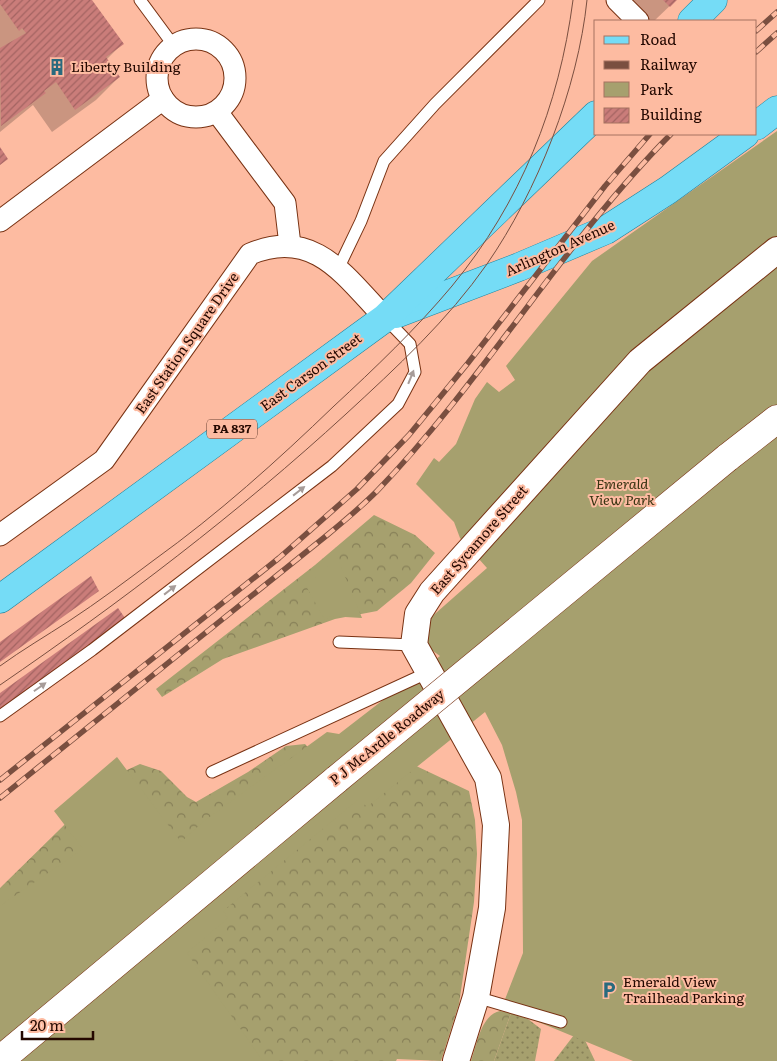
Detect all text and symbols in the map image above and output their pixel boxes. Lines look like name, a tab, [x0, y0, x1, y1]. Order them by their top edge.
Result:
legend	[594, 20, 757, 135]
text: Road	[640, 27, 676, 50]
text: Railway	[640, 52, 698, 75]
place label: Liberty Building	[71, 56, 181, 76]
building icon: Liberty Building	[47, 57, 67, 77]
text: Park	[640, 77, 674, 100]
text: Building	[640, 102, 702, 125]
street label: Arlington Avenue	[502, 214, 617, 280]
street label: East Station Square Drive	[130, 268, 243, 417]
street label: East Carson Street	[256, 327, 366, 415]
one-way arrow	[407, 369, 415, 384]
road number: PA 837	[207, 419, 257, 438]
park label: Emerald View Park	[589, 473, 655, 509]
street label: East Sycamore Street	[425, 480, 532, 598]
one-way arrow	[292, 486, 305, 497]
one-way arrow	[163, 585, 176, 596]
one-way arrow	[33, 682, 47, 692]
street label: P J McArdle Roadway	[325, 683, 449, 789]
place label: Emerald View Trailhead Parking	[623, 971, 744, 1007]
parking icon: Emerald View Trailhead Parking	[599, 980, 619, 1000]
scale bar	[22, 1008, 94, 1040]
text: 20 m	[30, 1013, 64, 1036]

